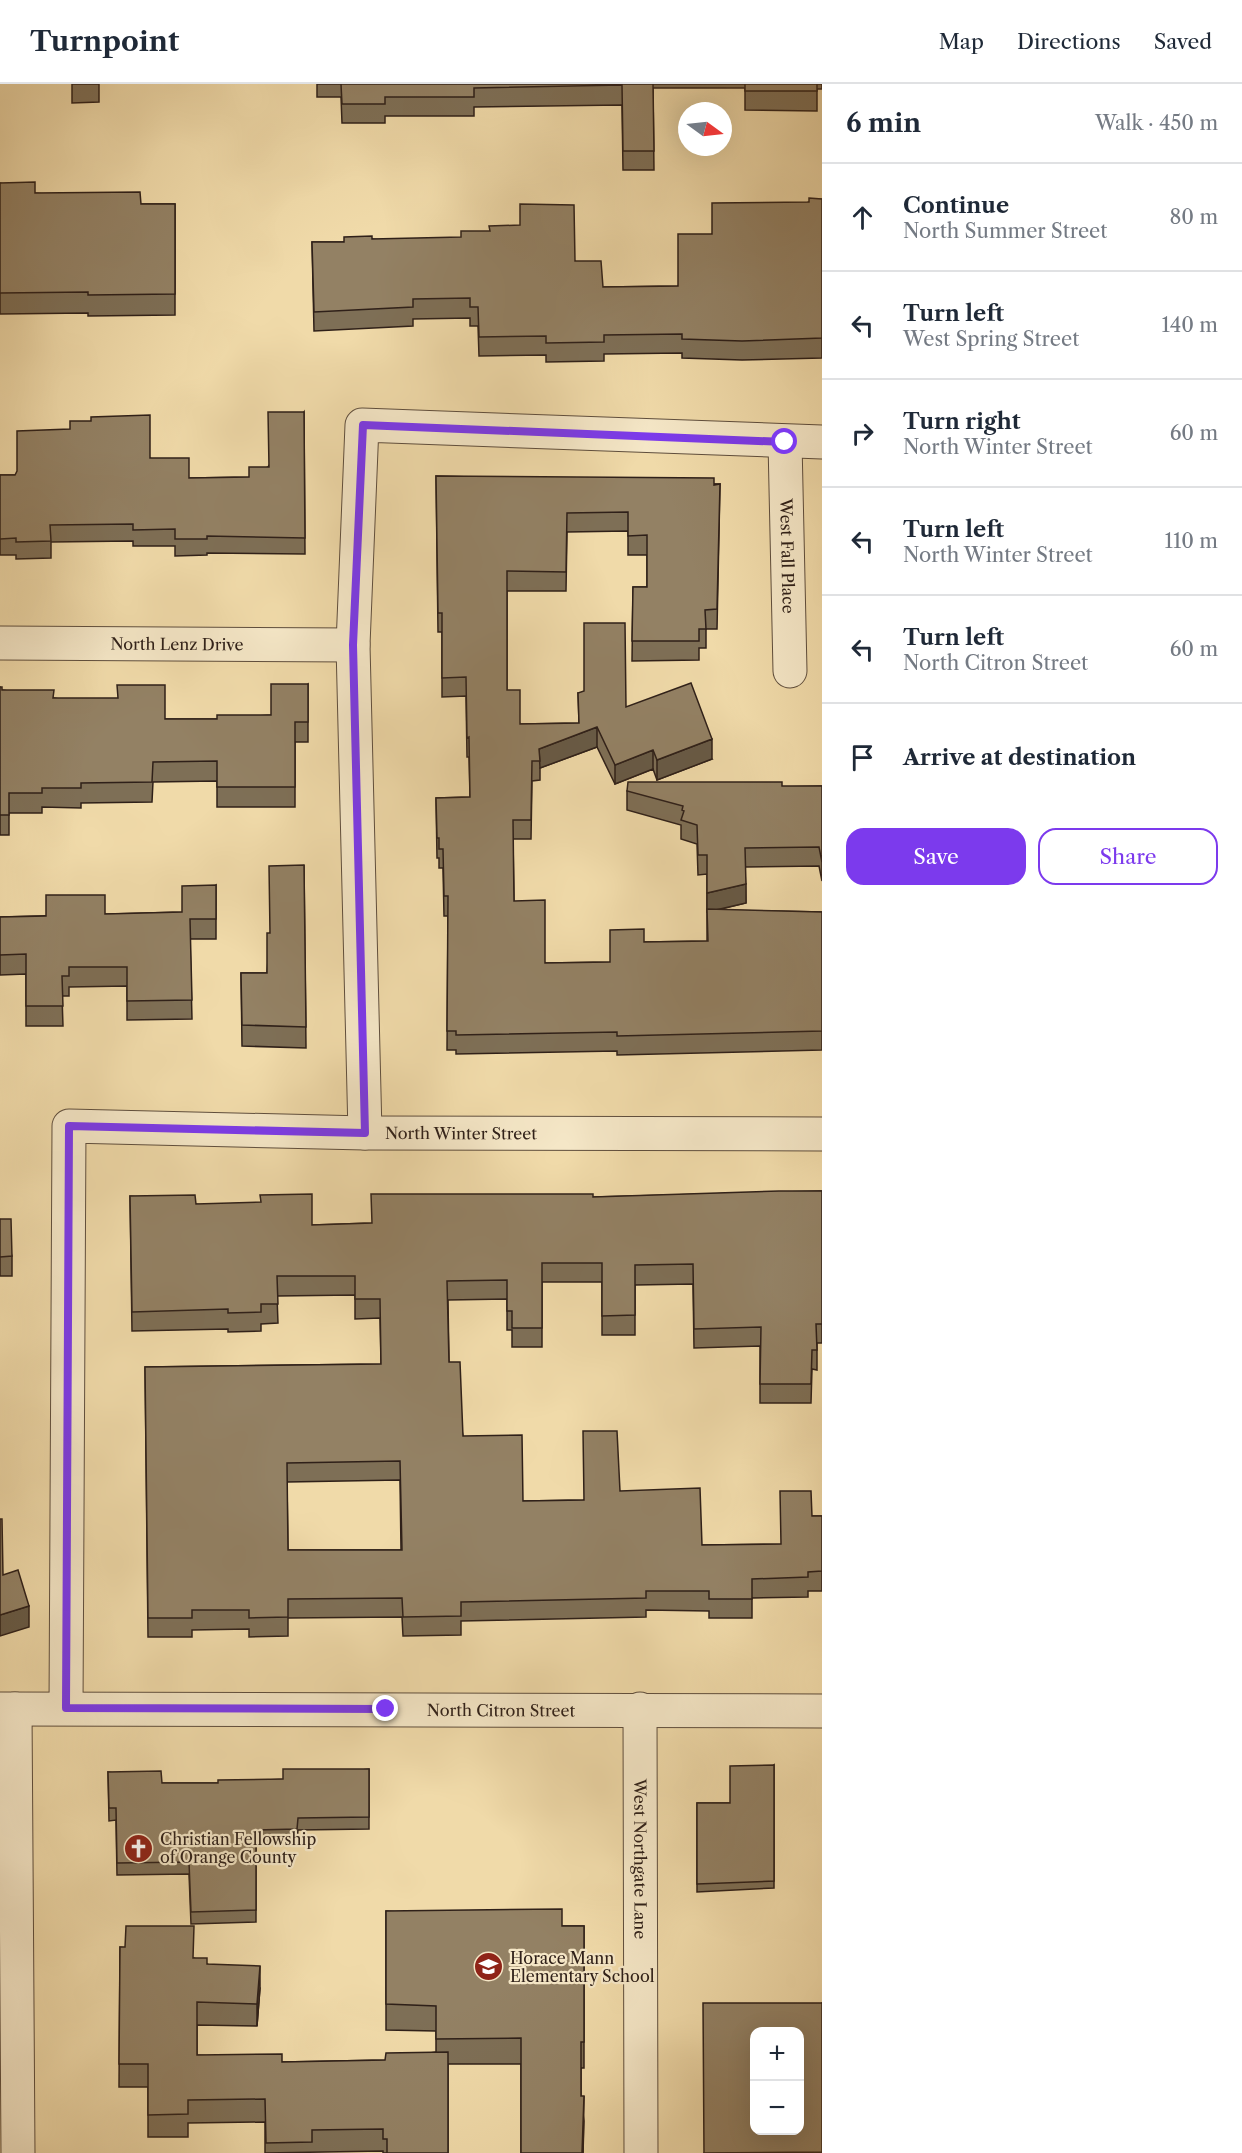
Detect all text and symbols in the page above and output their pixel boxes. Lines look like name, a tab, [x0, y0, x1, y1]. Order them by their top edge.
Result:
text: Turnpoint	[30, 24, 179, 58]
text: Map	[939, 29, 984, 54]
text: Directions	[1017, 29, 1121, 54]
text: Saved	[1154, 29, 1212, 54]
north arrow	[678, 102, 732, 156]
text: 6 min	[846, 107, 921, 139]
text: Walk · 450 m	[1095, 111, 1218, 135]
text: Continue	[903, 192, 1009, 219]
icon: ahead	[846, 201, 879, 234]
text: 80 m	[1170, 205, 1218, 229]
text: North Summer Street	[903, 219, 1107, 243]
text: Turn left	[903, 300, 1004, 327]
icon: left	[846, 309, 879, 342]
text: 140 m	[1161, 313, 1218, 337]
text: West Spring Street	[903, 327, 1079, 351]
text: Turn right	[903, 408, 1021, 435]
icon: right	[846, 417, 879, 450]
text: 60 m	[1170, 421, 1218, 445]
route start	[771, 428, 797, 454]
text: North Winter Street	[903, 435, 1093, 459]
street label: West Fall Place	[776, 497, 799, 614]
text: Turn left	[903, 516, 1004, 543]
icon: left	[846, 525, 879, 558]
text: 110 m	[1165, 529, 1218, 553]
text: North Winter Street	[903, 543, 1093, 567]
text: Turn left	[903, 624, 1004, 651]
icon: left	[846, 633, 879, 666]
street label: North Lenz Drive	[110, 634, 244, 654]
text: 60 m	[1170, 637, 1218, 661]
text: North Citron Street	[903, 651, 1088, 675]
icon: arrive	[846, 741, 879, 774]
text: Arrive at destination	[903, 744, 1136, 771]
button: Save	[846, 828, 1026, 885]
button: Share	[1038, 828, 1218, 885]
street label: North Winter Street	[385, 1123, 537, 1143]
route end	[372, 1695, 398, 1721]
street label: North Citron Street	[427, 1700, 575, 1720]
street label: West Northgate Lane	[630, 1778, 651, 1939]
place label: Christian Fellowship of Orange County	[160, 1829, 316, 1867]
church icon: Christian Fellowship of Orange County	[123, 1832, 155, 1864]
place label: Horace Mann Elementary School	[510, 1948, 655, 1986]
school or university icon: Horace Mann Elementary School	[473, 1951, 505, 1983]
map controls	[750, 2027, 804, 2135]
button: +	[750, 2027, 804, 2081]
button: −	[750, 2081, 804, 2135]

